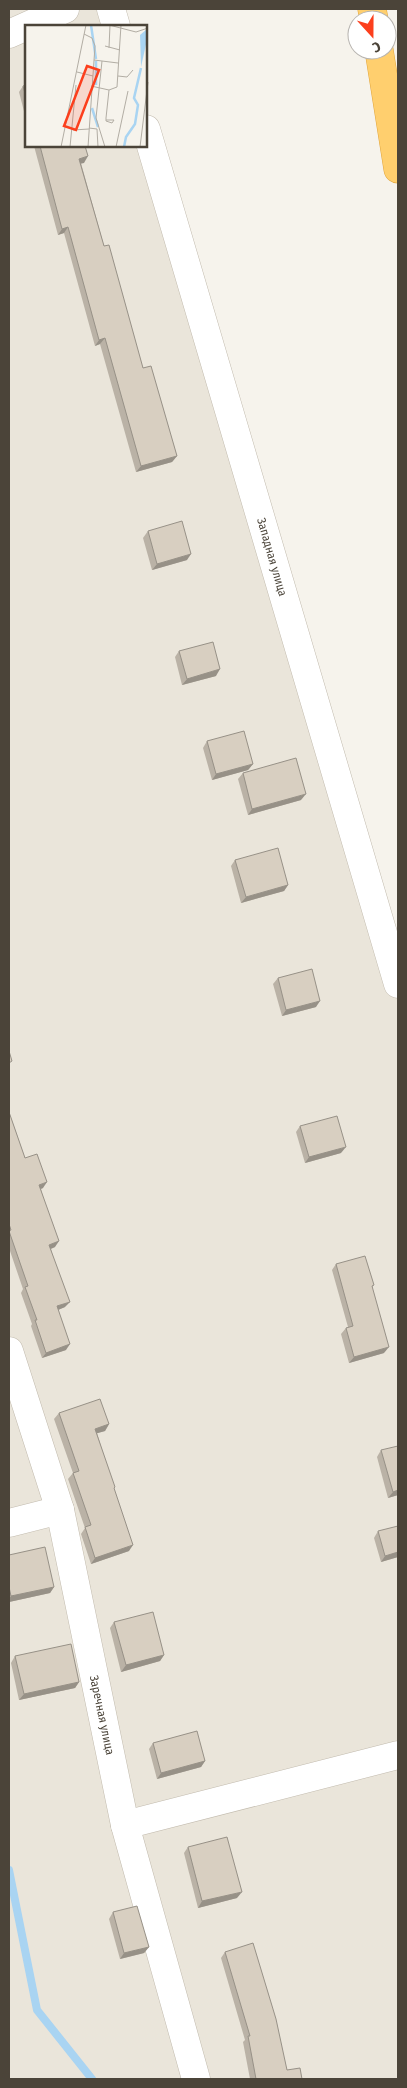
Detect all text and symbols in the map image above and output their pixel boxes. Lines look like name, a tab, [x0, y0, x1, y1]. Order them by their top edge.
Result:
north arrow	[347, 10, 397, 60]
inset map	[25, 25, 148, 148]
text: С	[369, 37, 383, 56]
street label: Западная улица	[254, 516, 290, 598]
street label: Заречная улица	[87, 1674, 117, 1756]

